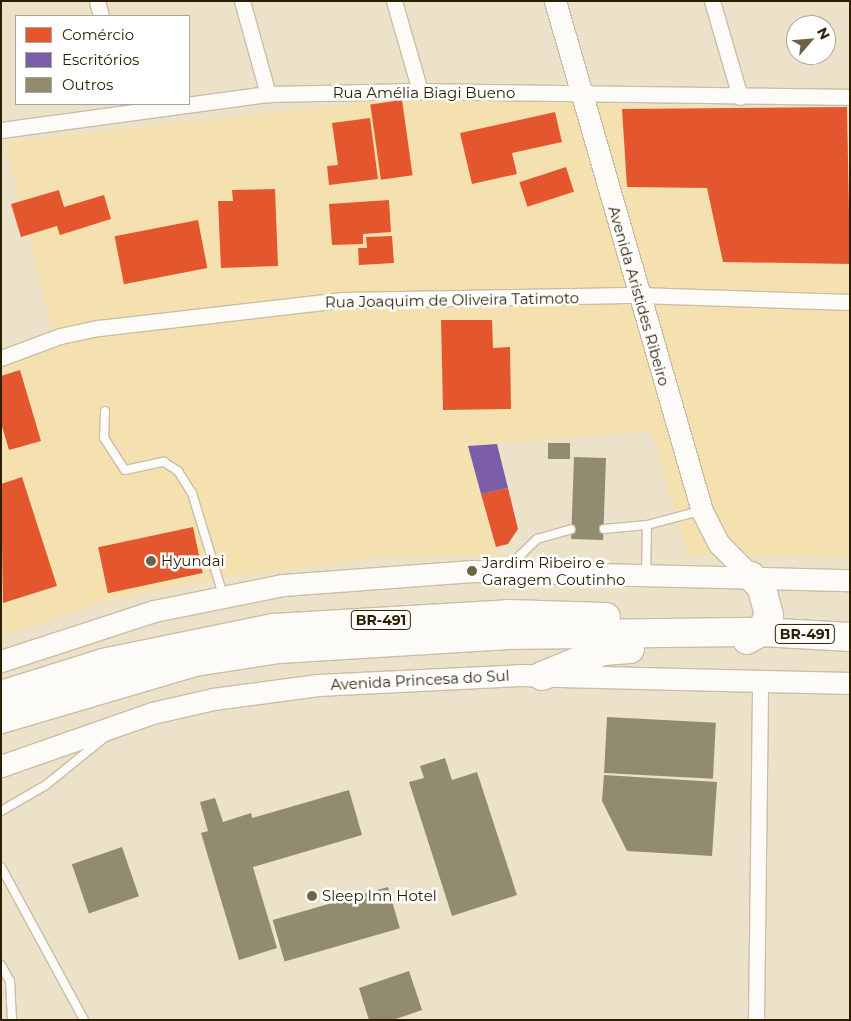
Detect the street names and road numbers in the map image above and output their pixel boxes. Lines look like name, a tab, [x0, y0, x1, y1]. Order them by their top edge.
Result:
street label: Rua Amélia Biagi Bueno	[333, 84, 515, 102]
street label: Avenida Aristides Ribeiro	[605, 204, 673, 388]
street label: Rua Joaquim de Oliveira Tatimoto	[325, 289, 579, 311]
road number: BR-491	[350, 608, 412, 632]
road number: BR-491	[774, 622, 836, 646]
street label: Avenida Princesa do Sul	[330, 666, 510, 694]

